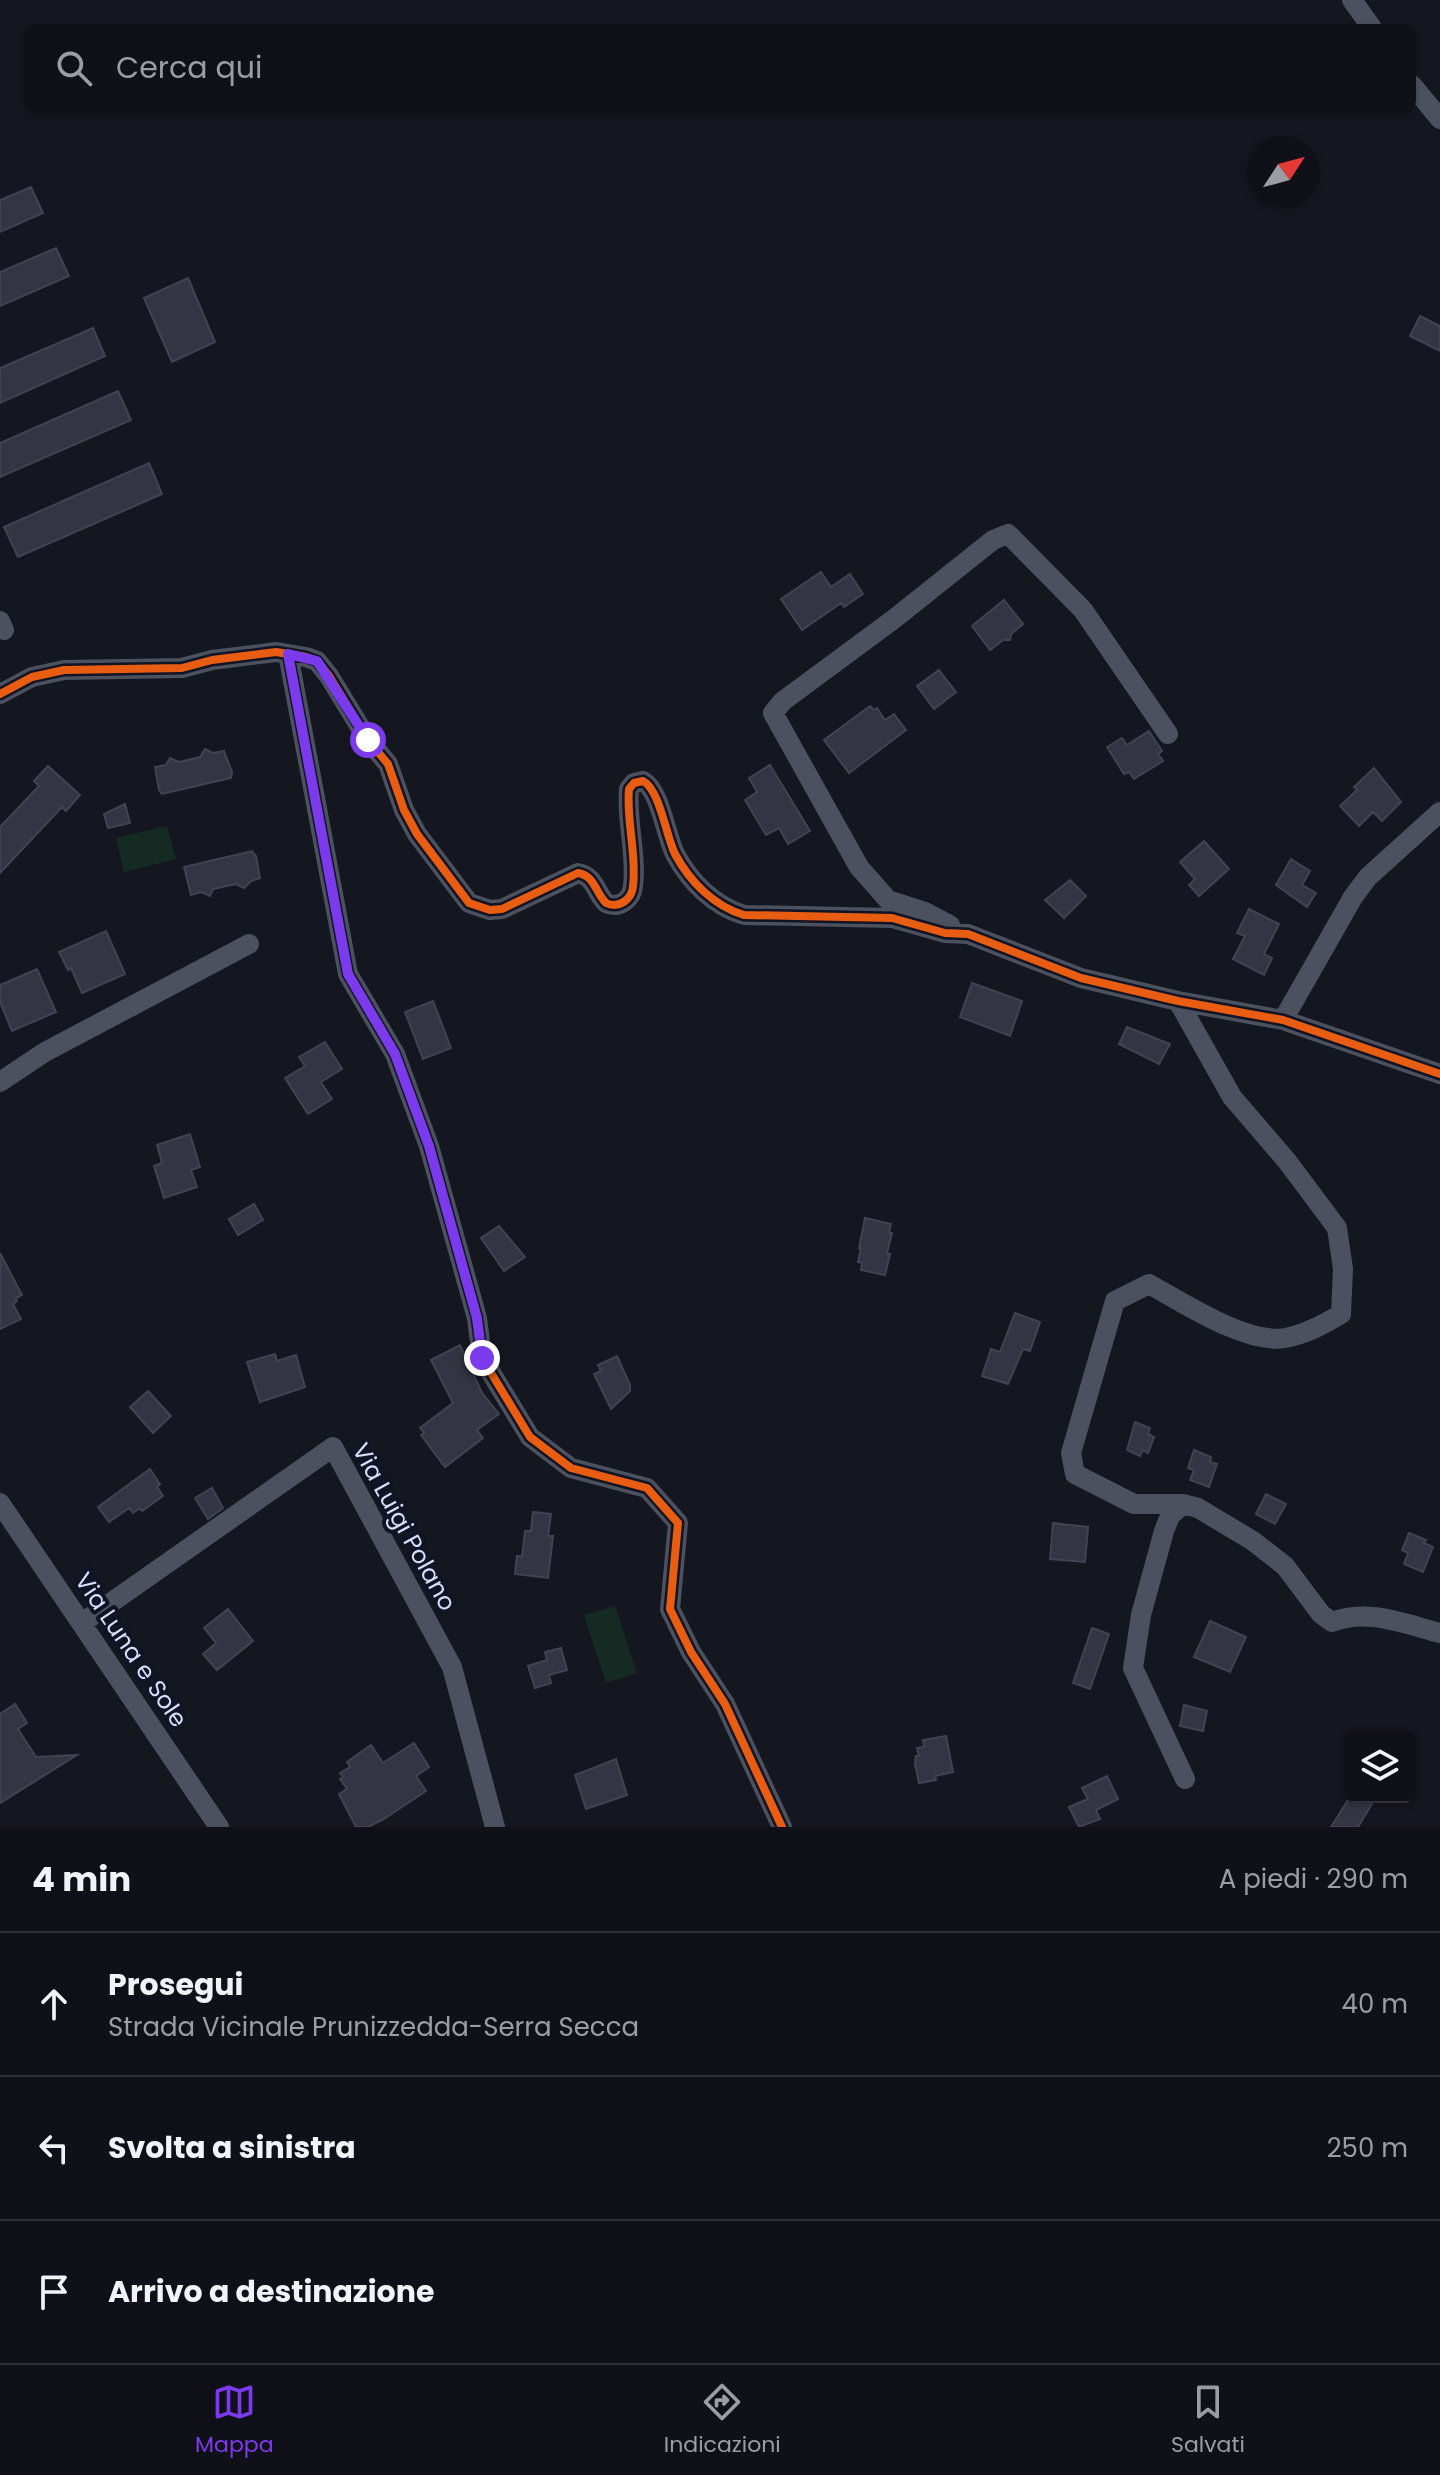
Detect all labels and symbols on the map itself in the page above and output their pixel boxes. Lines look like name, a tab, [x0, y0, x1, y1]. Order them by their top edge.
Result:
north arrow	[1248, 136, 1320, 208]
route start	[350, 722, 386, 758]
route end	[464, 1340, 500, 1376]
street label: Via Luigi Polano	[345, 1437, 464, 1617]
street label: Via Luna e Sole	[67, 1566, 195, 1734]

